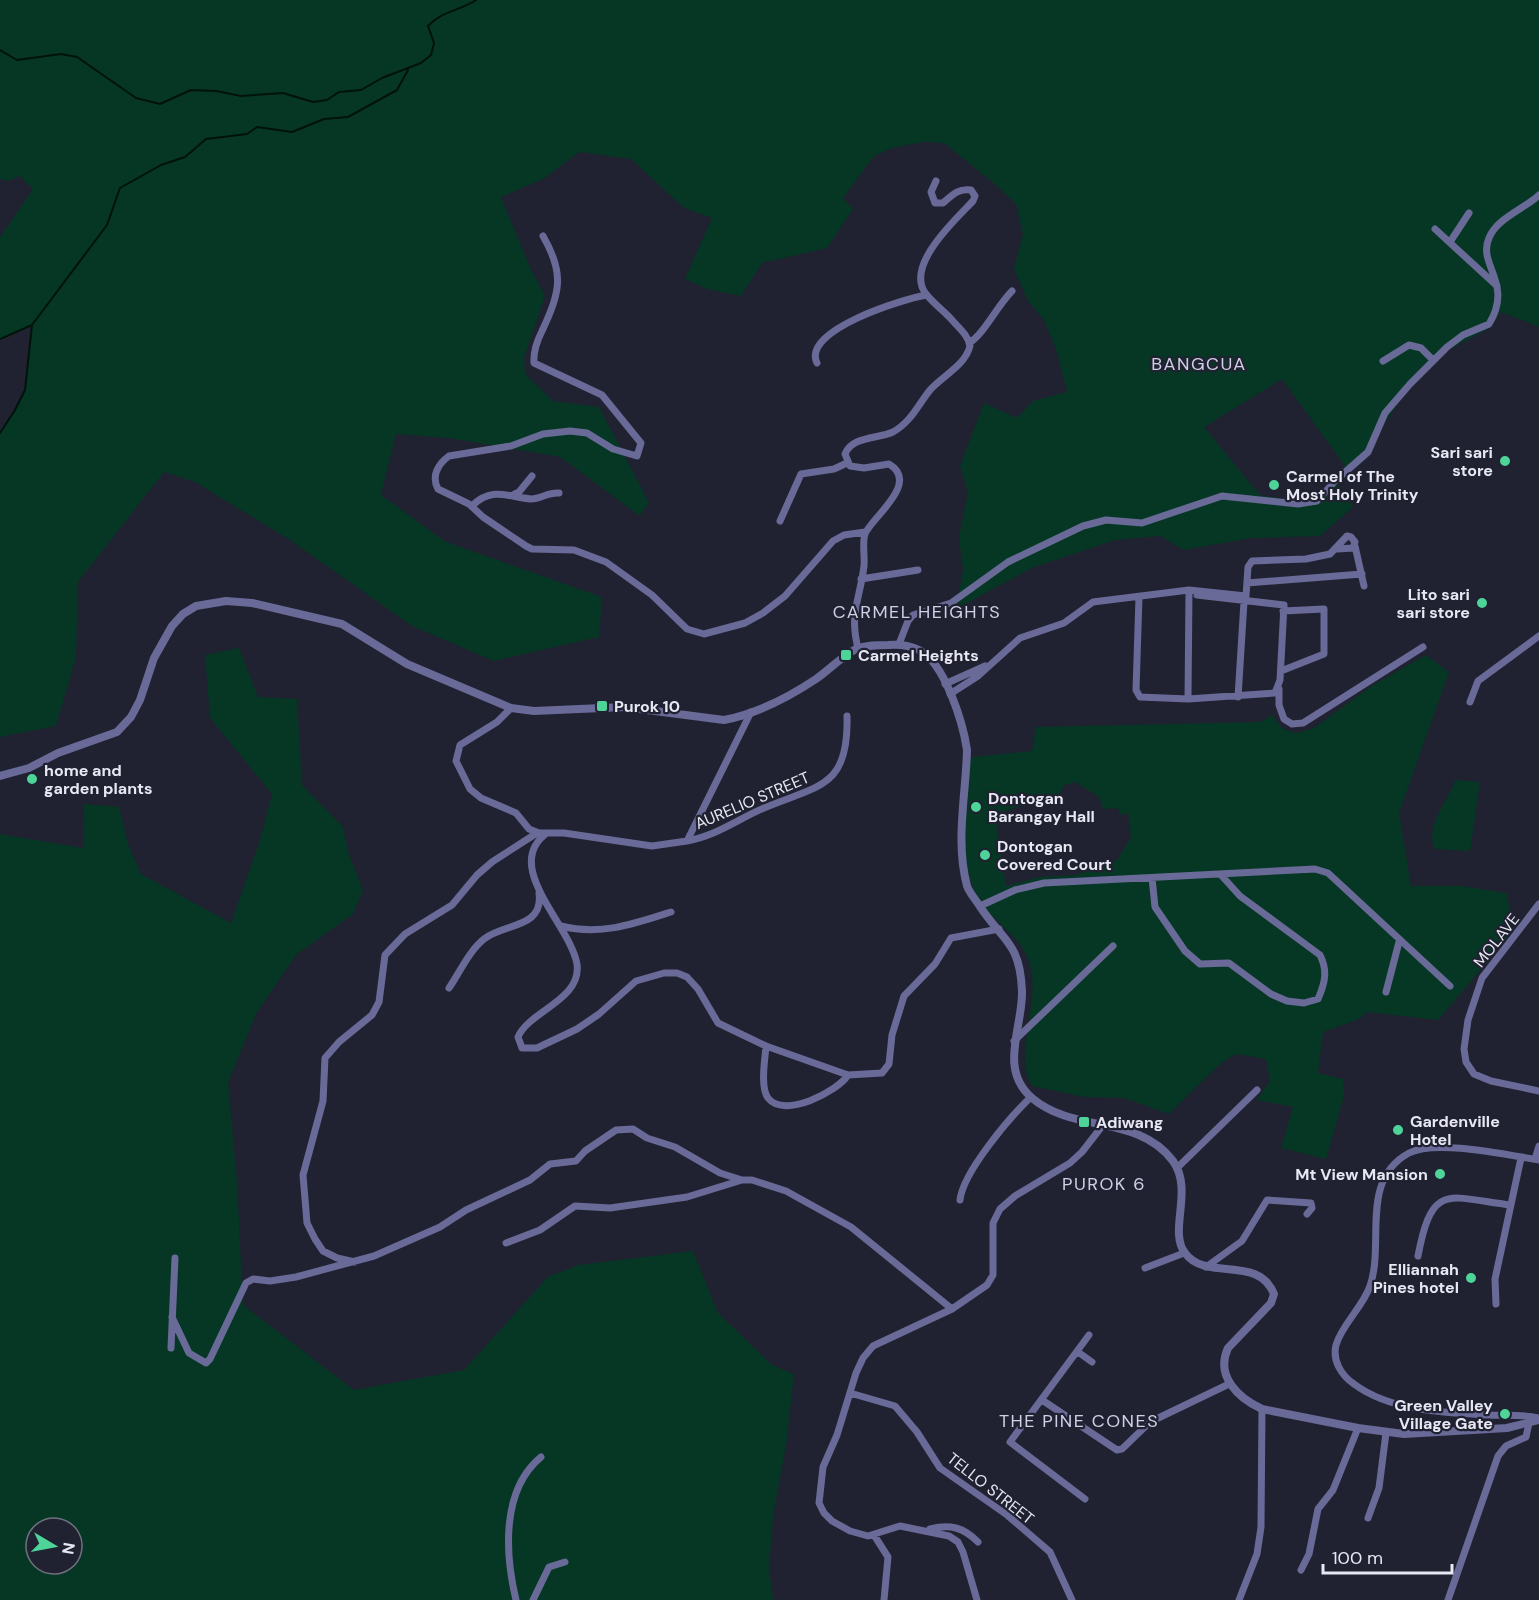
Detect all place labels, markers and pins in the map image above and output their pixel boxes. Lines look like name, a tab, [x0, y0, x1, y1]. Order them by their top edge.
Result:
place label: Sari sari store	[1430, 442, 1493, 481]
marker: Sari sari store	[1498, 454, 1512, 468]
place label: Carmel of The Most Holy Trinity	[1286, 466, 1419, 505]
marker: Carmel of The Most Holy Trinity	[1267, 478, 1281, 492]
place label: Lito sari sari store	[1397, 584, 1470, 623]
marker: Lito sari sari store	[1475, 596, 1489, 610]
place label: Carmel Heights	[858, 645, 979, 666]
marker: Carmel Heights	[839, 648, 853, 662]
place label: Purok 10	[614, 696, 680, 717]
marker: Purok 10	[595, 699, 609, 713]
place label: home and garden plants	[44, 760, 153, 799]
marker: home and garden plants	[25, 772, 39, 786]
place label: Dontogan Barangay Hall	[988, 788, 1095, 827]
marker: Dontogan Barangay Hall	[969, 800, 983, 814]
place label: Dontogan Covered Court	[997, 836, 1112, 875]
marker: Dontogan Covered Court	[978, 848, 992, 862]
place label: Gardenville Hotel	[1410, 1111, 1500, 1150]
place label: Adiwang	[1096, 1112, 1163, 1133]
marker: Adiwang	[1077, 1115, 1091, 1129]
marker: Gardenville Hotel	[1391, 1123, 1405, 1137]
place label: Mt View Mansion	[1295, 1164, 1428, 1185]
marker: Mt View Mansion	[1433, 1167, 1447, 1181]
place label: Elliannah Pines hotel	[1373, 1259, 1459, 1298]
marker: Elliannah Pines hotel	[1464, 1271, 1478, 1285]
place label: Green Valley Village Gate	[1394, 1395, 1493, 1434]
marker: Green Valley Village Gate	[1498, 1407, 1512, 1421]

